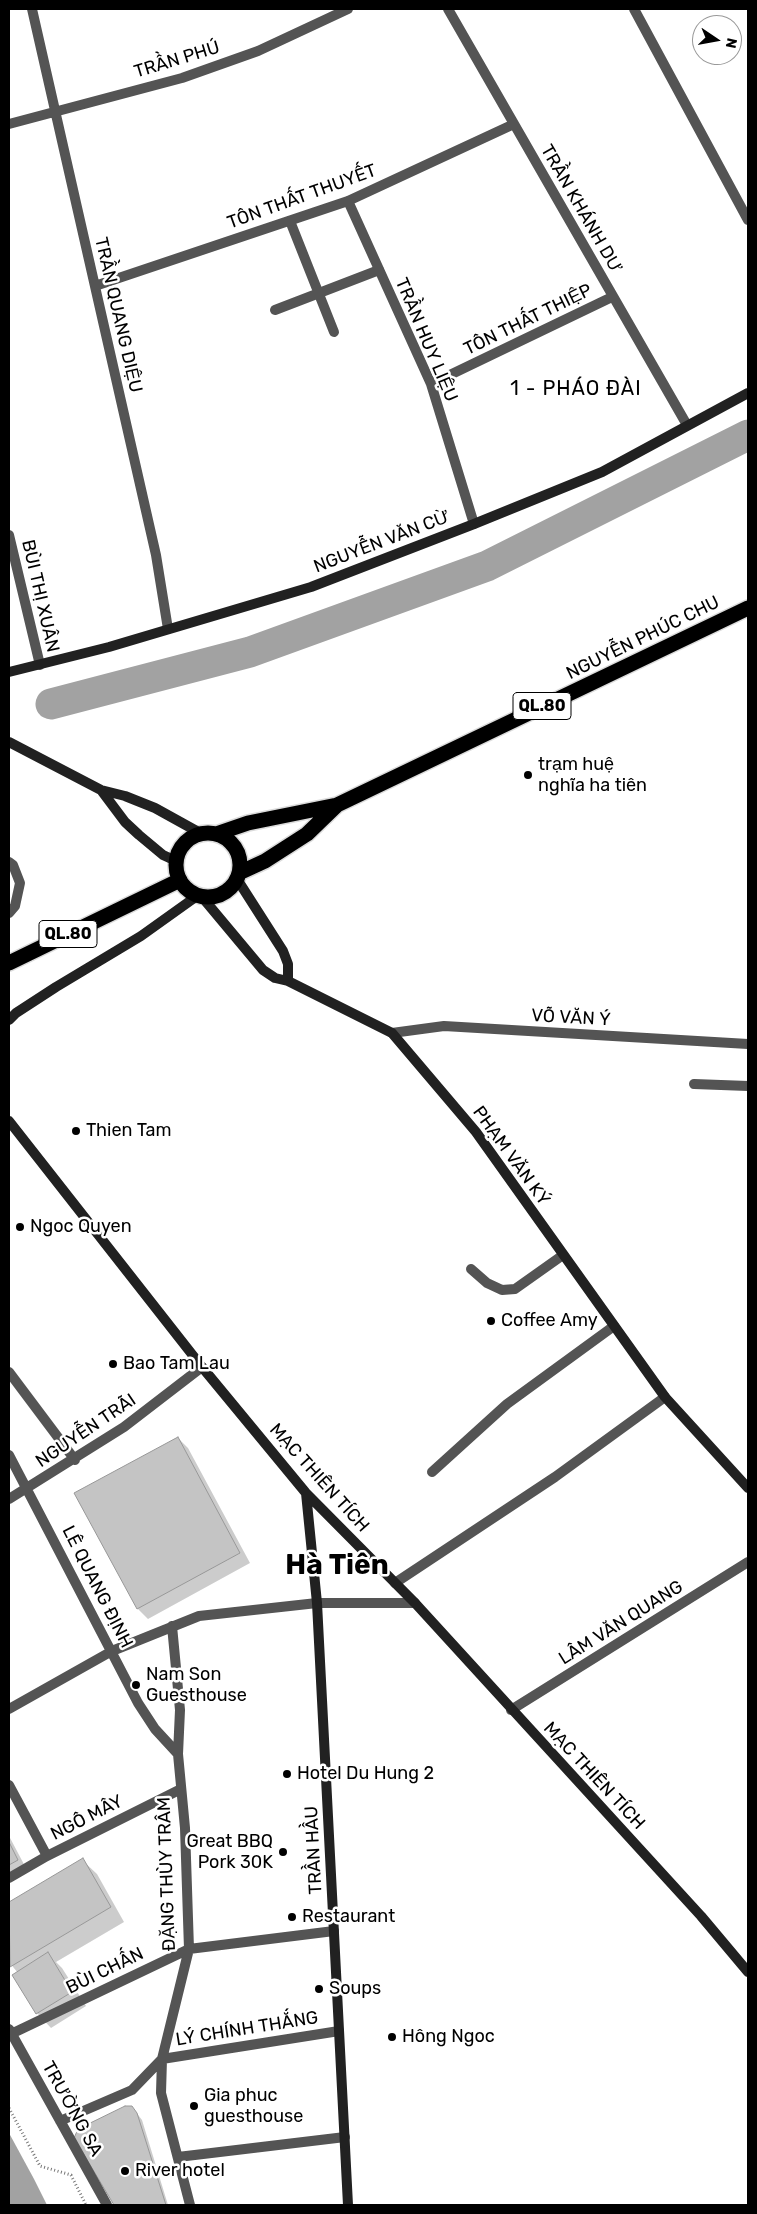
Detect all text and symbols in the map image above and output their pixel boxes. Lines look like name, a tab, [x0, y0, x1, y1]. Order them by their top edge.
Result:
north arrow	[692, 15, 742, 65]
text: N	[722, 36, 741, 50]
street label: TRẦN PHÚ	[132, 37, 222, 83]
street label: TRẦN KHÁNH DƯ	[536, 141, 626, 277]
street label: TÔN THẤT THUYẾT	[225, 160, 379, 234]
street label: TRẦN QUANG DIỆU	[90, 235, 146, 395]
street label: TRẦN HUY LIỆU	[390, 275, 462, 405]
street label: TÔN THẤT THIỆP	[460, 280, 596, 360]
district label: 1 - PHÁO ĐÀI	[509, 377, 643, 401]
street label: NGUYỄN VĂN CỪ	[311, 506, 453, 578]
street label: BÙI THỊ XUÂN	[17, 538, 63, 654]
street label: NGUYỄN PHÚC CHU	[563, 592, 723, 684]
road number: QL.80	[513, 692, 571, 719]
place label: trạm huệ nghĩa ha tiên	[538, 754, 647, 796]
marker: trạm huệ nghĩa ha tiên	[522, 769, 534, 781]
road number: QL.80	[39, 921, 97, 948]
street label: VÕ VĂN Ý	[531, 1005, 611, 1031]
street label: PHẠM VĂN KÝ	[468, 1102, 554, 1210]
place label: Thien Tam	[86, 1120, 171, 1142]
marker: Thien Tam	[70, 1125, 82, 1137]
place label: Ngoc Quyen	[30, 1216, 132, 1238]
marker: Ngoc Quyen	[14, 1221, 26, 1233]
place label: Coffee Amy	[501, 1310, 598, 1332]
marker: Coffee Amy	[485, 1315, 497, 1327]
place label: Bao Tam Lau	[123, 1353, 230, 1375]
marker: Bao Tam Lau	[107, 1358, 119, 1370]
street label: NGUYỄN TRÃI	[32, 1390, 140, 1472]
street label: MẠC THIÊN TÍCH	[265, 1419, 373, 1537]
street label: LÊ QUANG ĐỊNH	[57, 1522, 137, 1652]
district label: Hà Tiên	[285, 1549, 389, 1583]
street label: LÂM VĂN QUANG	[555, 1576, 687, 1670]
place label: Nam Son Guesthouse	[146, 1664, 247, 1706]
marker: Nam Son Guesthouse	[130, 1679, 142, 1691]
street label: MẠC THIÊN TÍCH	[539, 1718, 649, 1834]
place label: Hotel Du Hung 2	[297, 1763, 434, 1785]
marker: Hotel Du Hung 2	[281, 1768, 293, 1780]
street label: NGÔ MÂY	[47, 1791, 127, 1845]
street label: ĐẶNG THÙY TRÂM	[154, 1797, 180, 1951]
street label: TRẦN HẦU	[301, 1805, 327, 1895]
place label: Great BBQ Pork 30K	[186, 1831, 273, 1874]
marker: Great BBQ Pork 30K	[277, 1846, 289, 1858]
place label: Restaurant	[302, 1906, 395, 1928]
marker: Restaurant	[286, 1911, 298, 1923]
street label: BÙI CHẤN	[63, 1943, 147, 1999]
place label: Soups	[329, 1978, 381, 2000]
marker: Soups	[313, 1983, 325, 1995]
street label: LÝ CHÍNH THẮNG	[174, 2007, 320, 2051]
place label: Hông Ngoc	[402, 2026, 495, 2048]
marker: Hông Ngoc	[386, 2031, 398, 2043]
street label: TRƯỜNG SA	[37, 2058, 107, 2160]
place label: Gia phuc guesthouse	[204, 2085, 303, 2128]
marker: Gia phuc guesthouse	[188, 2100, 200, 2112]
place label: River hotel	[135, 2160, 225, 2182]
marker: River hotel	[119, 2165, 131, 2177]

